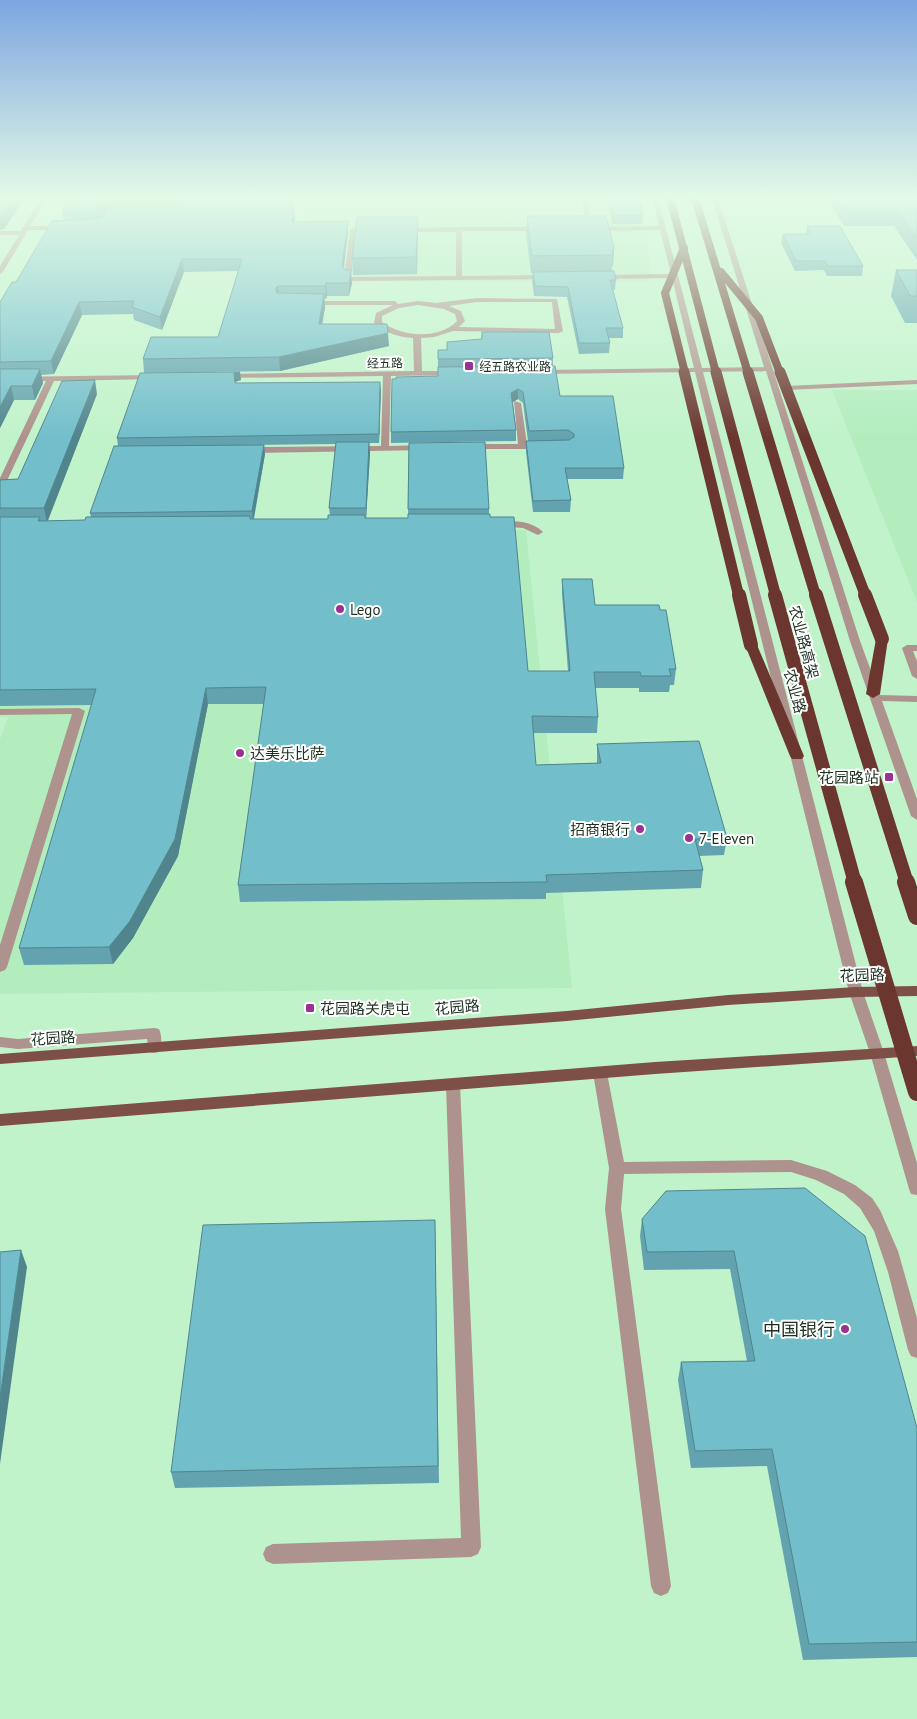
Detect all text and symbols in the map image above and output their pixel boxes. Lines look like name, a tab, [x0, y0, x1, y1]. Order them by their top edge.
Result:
street label: 经五路	[367, 355, 403, 371]
place label: 经五路农业路	[479, 359, 551, 374]
marker: 经五路农业路	[463, 360, 475, 372]
place label: Lego	[350, 600, 380, 619]
marker: Lego	[334, 603, 346, 615]
street label: 农业路高架	[785, 603, 823, 681]
street label: 农业路	[780, 667, 810, 715]
place label: 达美乐比萨	[250, 744, 325, 763]
marker: 达美乐比萨	[234, 747, 246, 759]
place label: 花园路站	[819, 768, 879, 787]
marker: 花园路站	[883, 771, 895, 783]
place label: 招商银行	[570, 820, 630, 839]
marker: 招商银行	[634, 823, 646, 835]
place label: 7-Eleven	[699, 829, 754, 848]
marker: 7-Eleven	[683, 832, 695, 844]
street label: 花园路	[839, 965, 885, 985]
street label: 花园路	[434, 996, 480, 1018]
place label: 花园路关虎屯	[320, 999, 410, 1018]
marker: 花园路关虎屯	[304, 1002, 316, 1014]
street label: 花园路	[30, 1027, 76, 1049]
place label: 中国银行	[763, 1318, 835, 1341]
marker: 中国银行	[839, 1323, 851, 1335]

